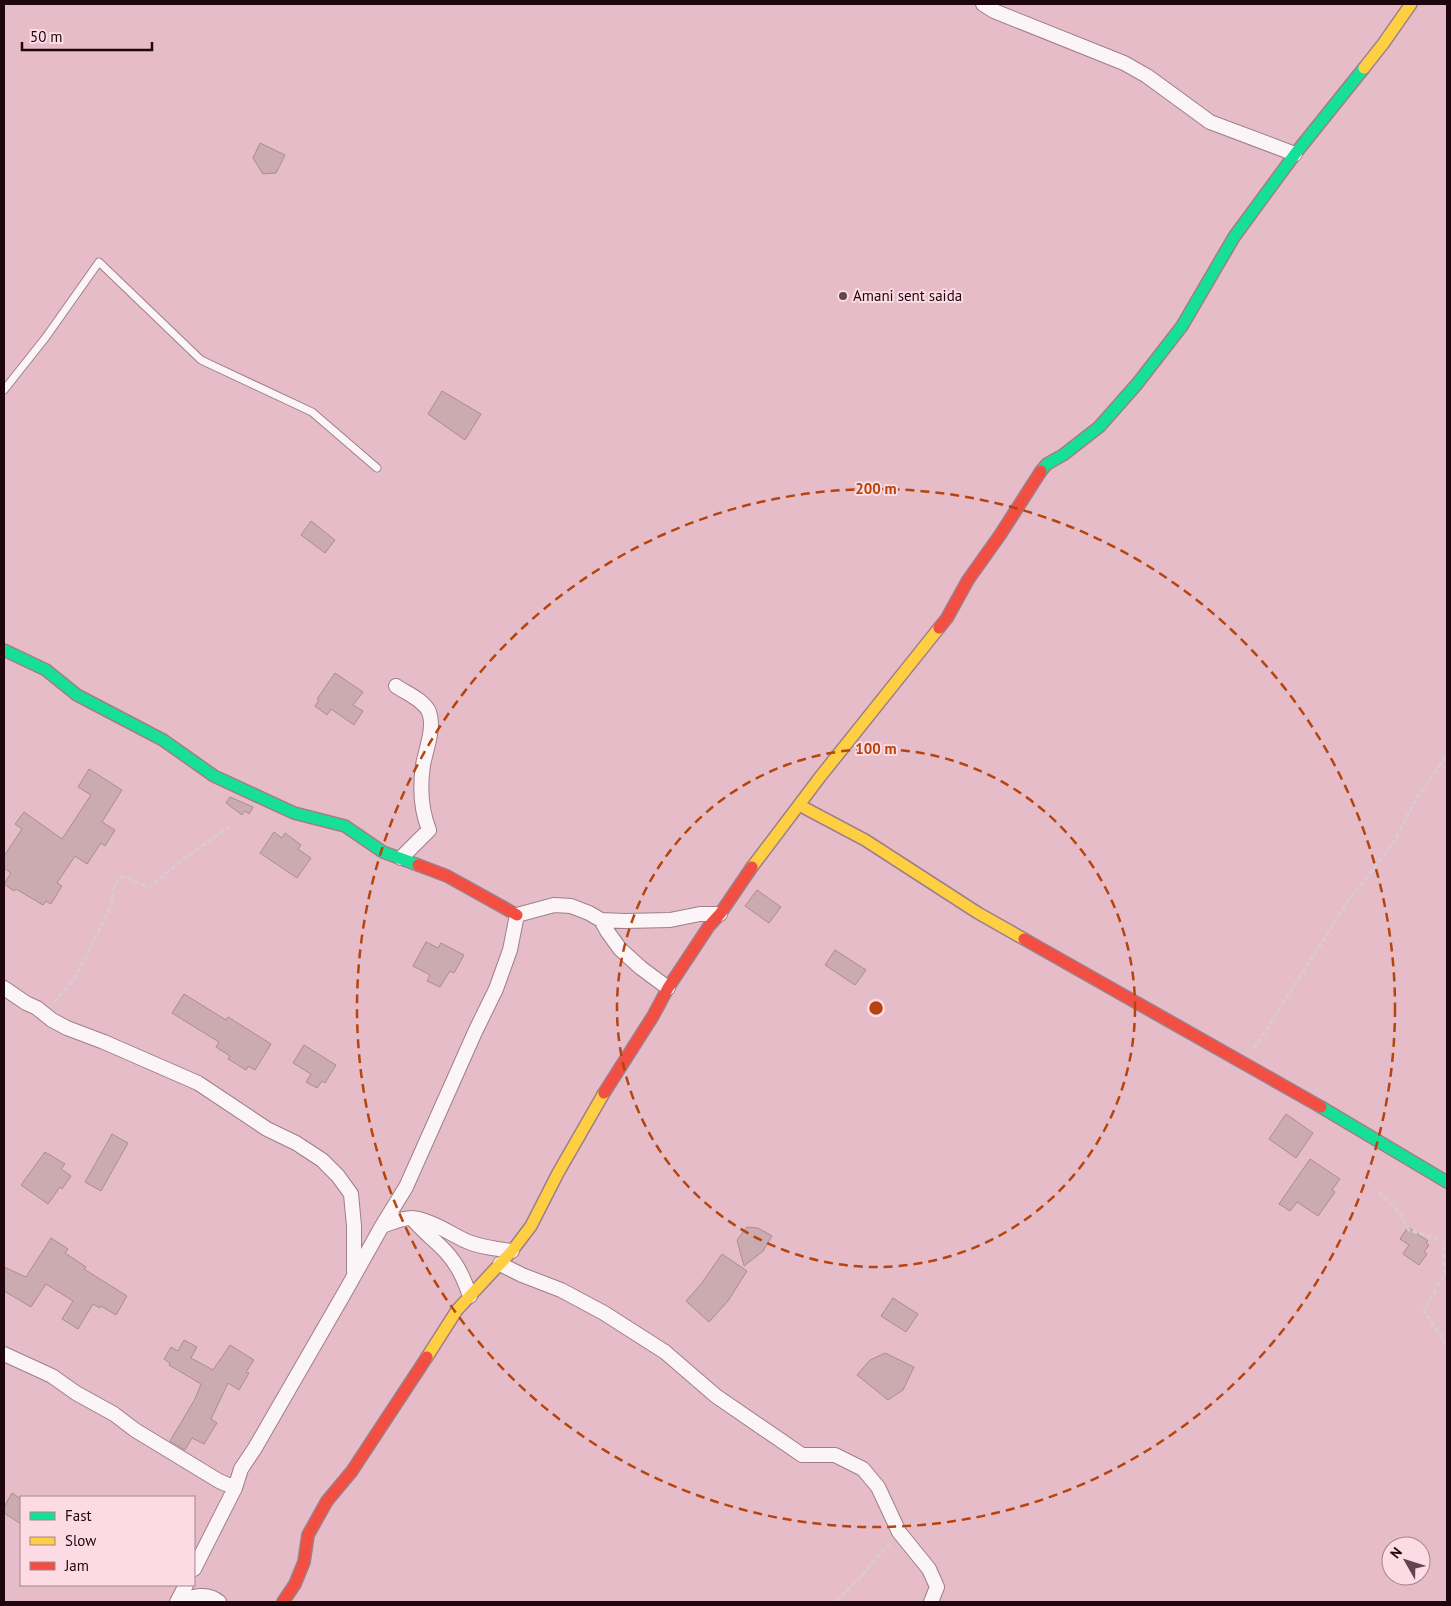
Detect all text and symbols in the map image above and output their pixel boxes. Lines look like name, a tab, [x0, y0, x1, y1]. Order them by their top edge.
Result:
scale bar	[22, 20, 152, 52]
text: 50 m	[30, 27, 63, 46]
place label: Amani sent saida	[853, 286, 962, 305]
marker: Amani sent saida	[837, 290, 849, 302]
text: 200 m	[855, 479, 897, 498]
text: 100 m	[855, 739, 897, 758]
centre of rings	[867, 999, 885, 1017]
legend	[20, 1496, 195, 1586]
text: Fast	[65, 1506, 92, 1525]
text: Slow	[65, 1531, 96, 1550]
north arrow	[1381, 1536, 1431, 1586]
text: N	[1386, 1544, 1406, 1562]
text: Jam	[64, 1556, 89, 1575]

